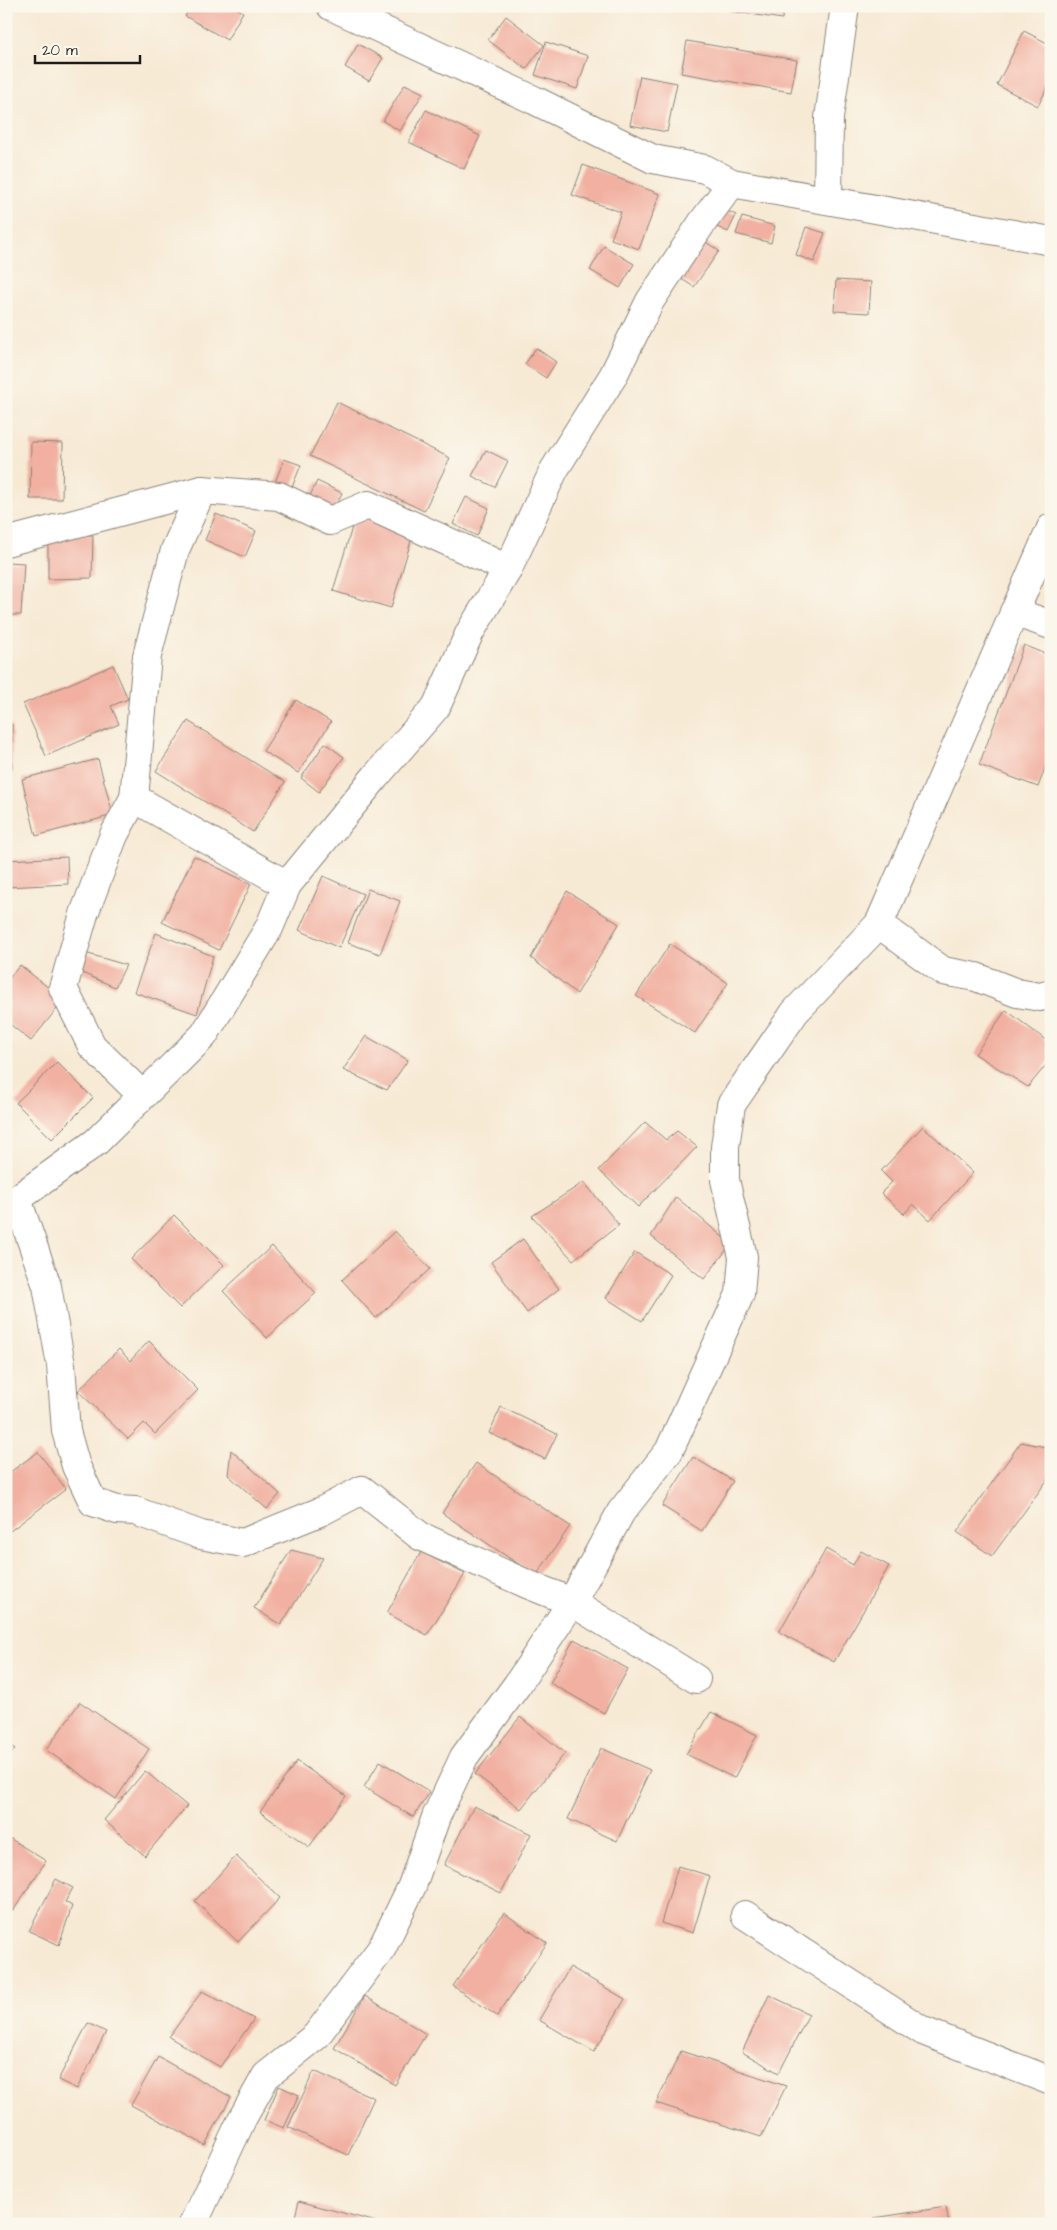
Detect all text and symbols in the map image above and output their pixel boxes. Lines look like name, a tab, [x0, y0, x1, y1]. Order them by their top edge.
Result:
scale bar	[35, 32, 140, 64]
text: 20 m	[42, 40, 78, 61]

